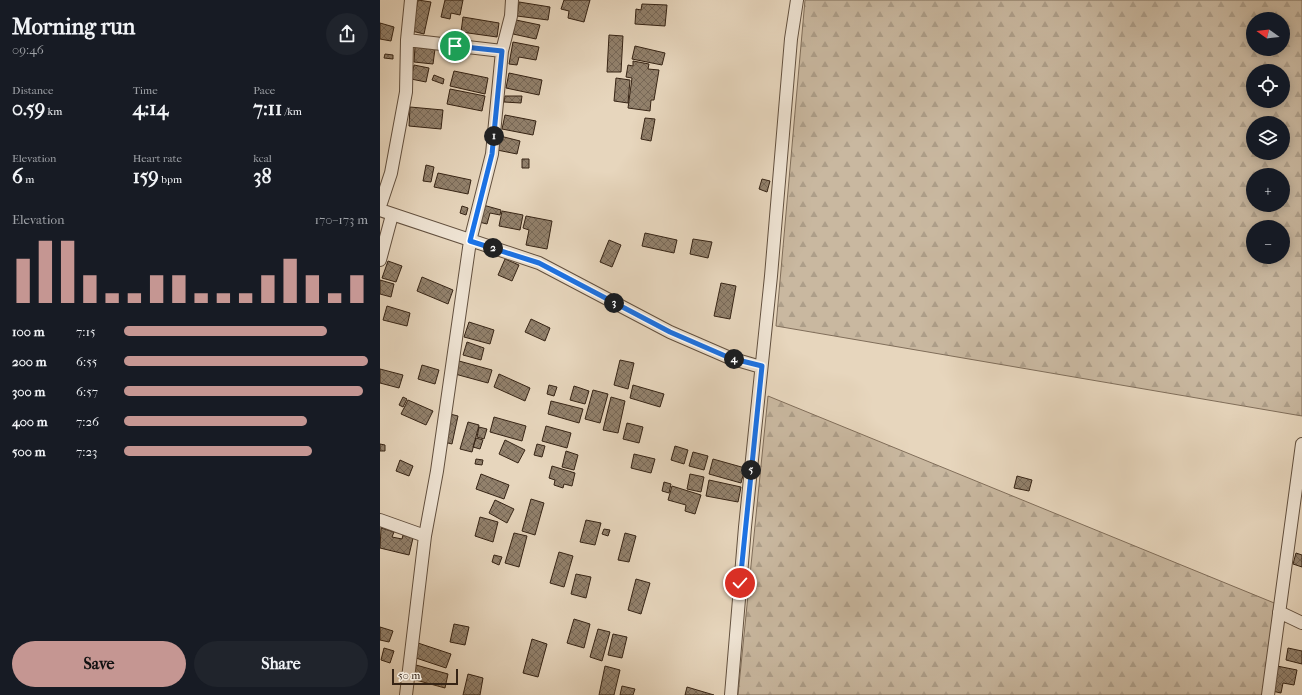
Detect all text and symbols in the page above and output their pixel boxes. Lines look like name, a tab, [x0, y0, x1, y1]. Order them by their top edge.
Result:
north arrow	[1246, 12, 1290, 56]
map controls	[1246, 12, 1290, 264]
button: share	[326, 13, 368, 55]
text: Morning run	[12, 14, 135, 40]
pin	[438, 29, 472, 63]
icon: arrive	[444, 35, 466, 57]
text: 09:46	[12, 42, 44, 57]
button: locate	[1246, 64, 1290, 108]
text: Distance	[12, 84, 53, 97]
text: Time	[133, 84, 158, 97]
text: Pace	[253, 84, 275, 97]
text: 0.59	[12, 97, 45, 120]
text: 4:14	[133, 97, 168, 120]
text: 7:11	[253, 97, 282, 120]
text: km	[45, 105, 62, 118]
text: /km	[282, 105, 302, 118]
button: layers	[1246, 116, 1290, 160]
pin: 1	[484, 126, 504, 146]
text: 1	[492, 129, 496, 142]
text: Elevation	[12, 152, 56, 165]
text: Heart rate	[133, 152, 182, 165]
text: kcal	[253, 152, 272, 165]
text: 6	[12, 165, 23, 188]
text: 159	[133, 165, 159, 188]
text: 38	[253, 165, 272, 188]
button: +	[1246, 168, 1290, 212]
text: m	[23, 173, 34, 186]
text: bpm	[159, 173, 182, 186]
text: Elevation	[12, 212, 65, 227]
text: 170–173 m	[314, 212, 368, 227]
button: −	[1246, 220, 1290, 264]
pin: 2	[483, 238, 503, 258]
text: 2	[490, 241, 496, 254]
pin: 3	[604, 293, 624, 313]
text: 3	[612, 296, 616, 309]
text: 100 m	[12, 324, 45, 339]
text: 7:15	[76, 324, 96, 339]
pin: 4	[724, 349, 744, 369]
text: 4	[731, 352, 737, 365]
text: 200 m	[12, 354, 47, 369]
text: 6:55	[76, 354, 97, 369]
text: 300 m	[12, 384, 45, 399]
text: 6:57	[76, 384, 98, 399]
text: 400 m	[12, 414, 48, 429]
text: 7:26	[76, 414, 99, 429]
text: 500 m	[12, 444, 46, 459]
text: 7:23	[76, 444, 97, 459]
pin: 5	[741, 460, 761, 480]
text: 5	[749, 463, 753, 476]
pin	[723, 566, 757, 600]
icon: check	[729, 572, 751, 594]
button: Save	[12, 641, 186, 687]
button: Share	[194, 641, 368, 687]
scale bar	[392, 667, 458, 686]
text: 50 m	[398, 669, 420, 682]

